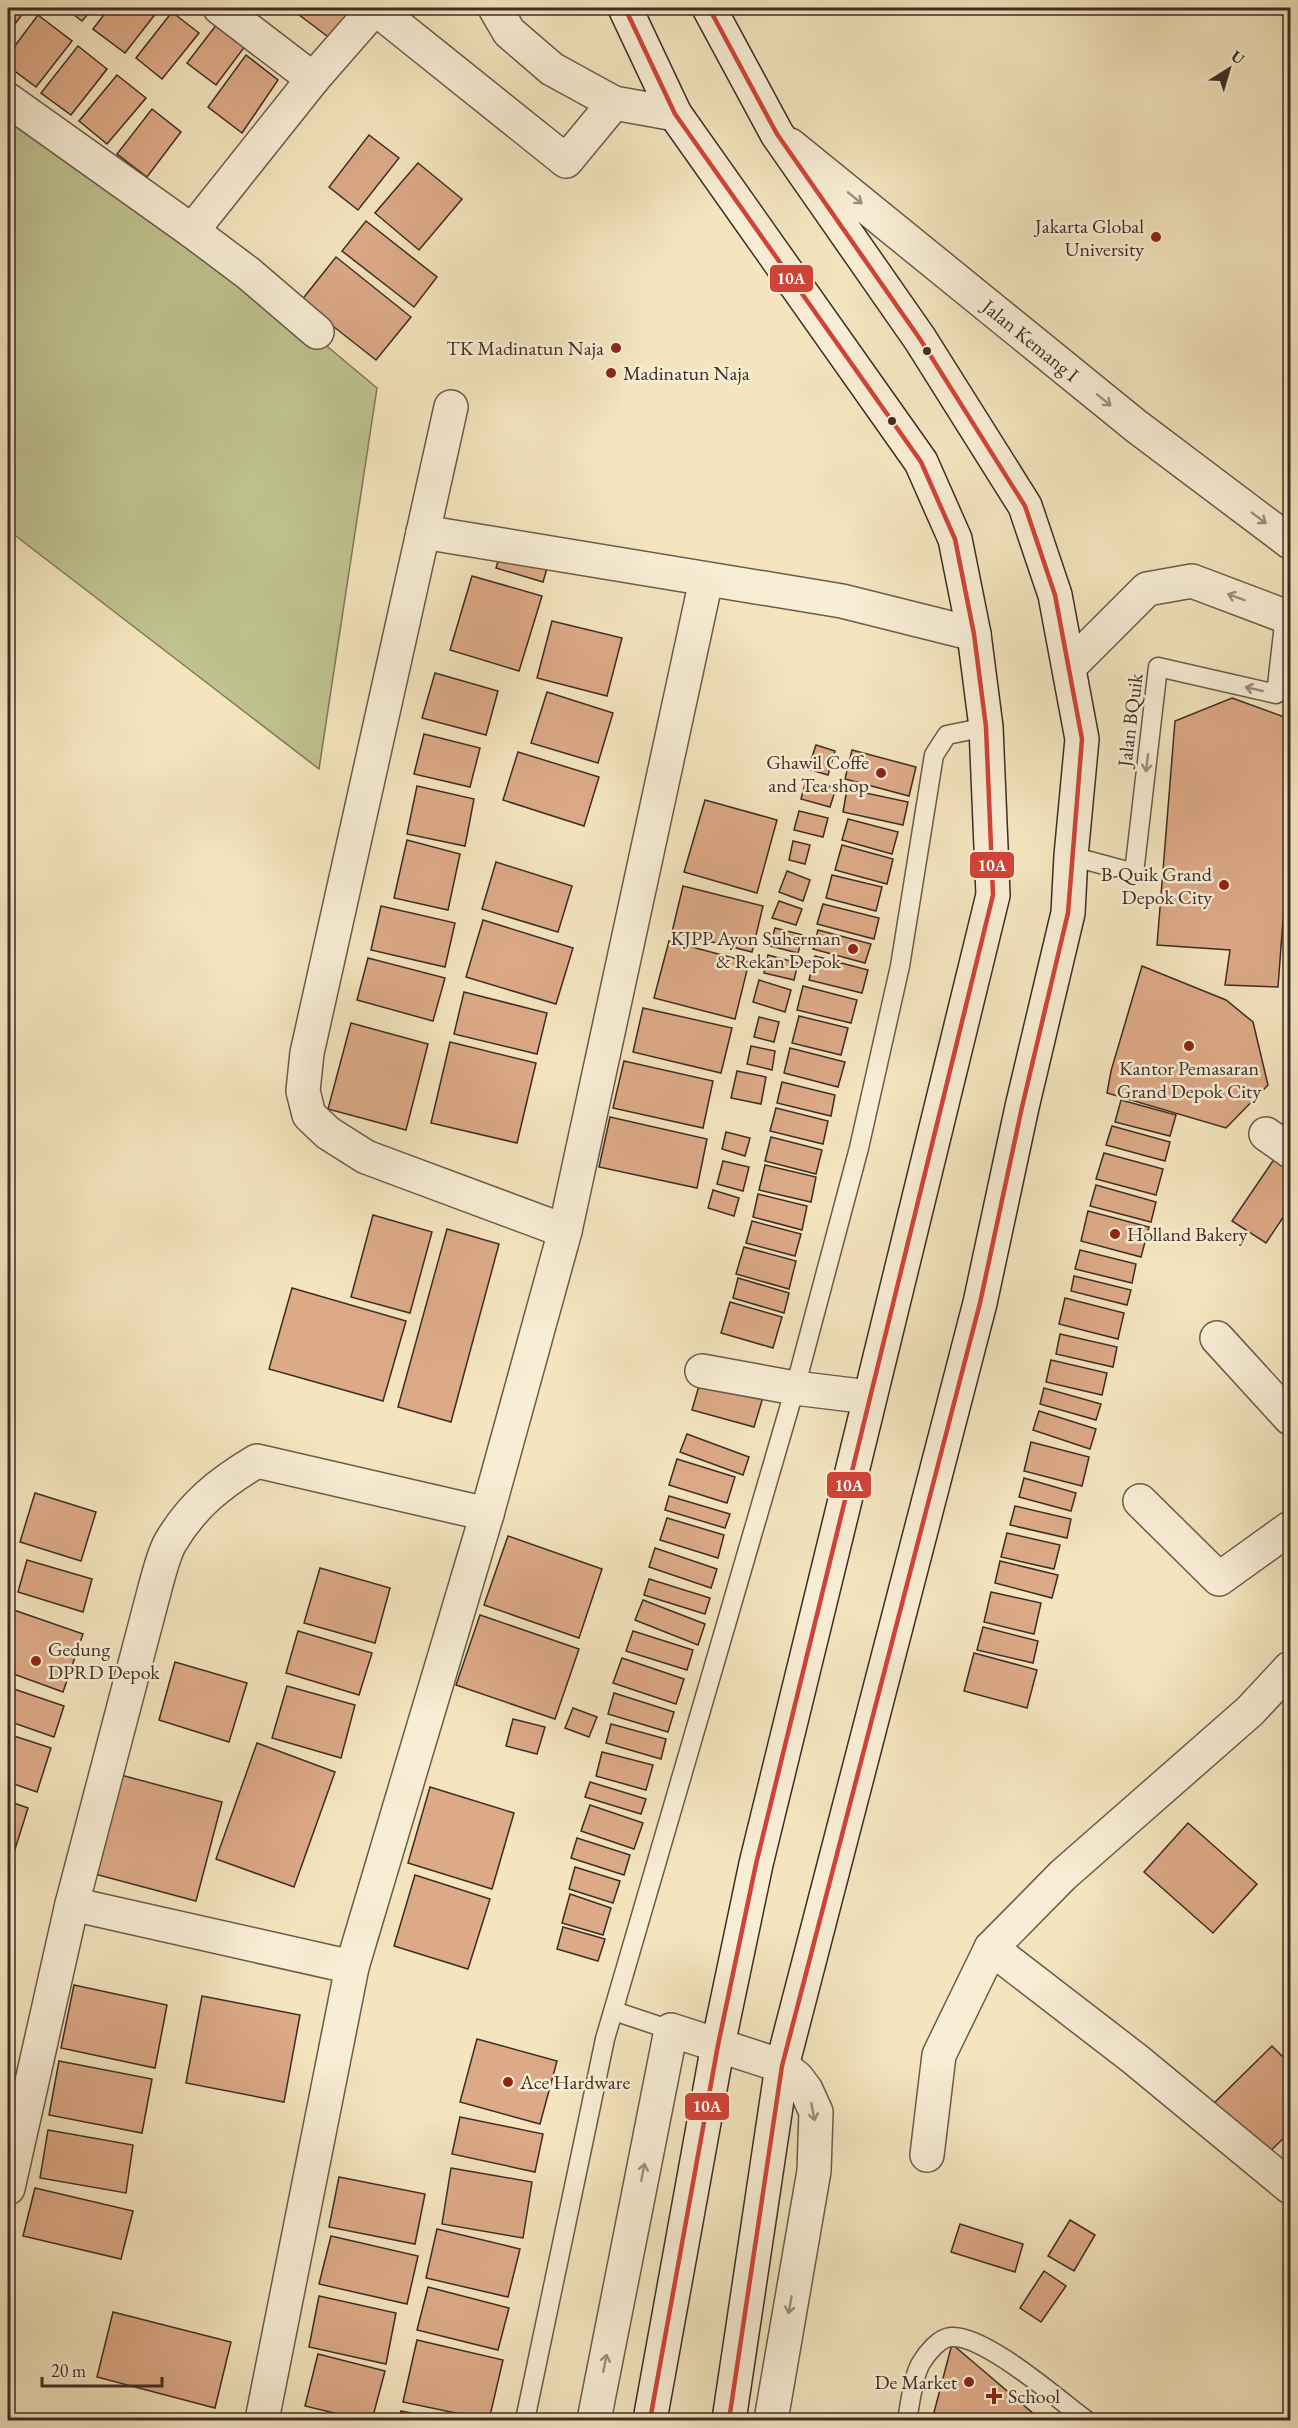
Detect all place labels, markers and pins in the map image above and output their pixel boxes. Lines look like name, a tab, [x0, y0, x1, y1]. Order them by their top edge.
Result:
place label: Jakarta Global University	[1033, 213, 1144, 262]
marker: Jakarta Global University	[1149, 230, 1163, 244]
place label: TK Madinatun Naja	[446, 335, 604, 361]
marker: TK Madinatun Naja	[609, 341, 623, 355]
unlabelled marker	[921, 345, 933, 357]
place label: Madinatun Naja	[623, 360, 750, 386]
marker: Madinatun Naja	[604, 366, 618, 380]
unlabelled marker	[886, 415, 898, 427]
place label: Ghawil Coffe and Tea shop	[766, 749, 869, 798]
marker: Ghawil Coffe and Tea shop	[874, 766, 888, 780]
place label: B-Quik Grand Depok City	[1101, 861, 1213, 910]
marker: B-Quik Grand Depok City	[1217, 878, 1231, 892]
place label: KJPP Ayon Suherman & Rekan Depok	[671, 925, 842, 974]
marker: KJPP Ayon Suherman & Rekan Depok	[846, 942, 860, 956]
marker: Kantor Pemasaran Grand Depok City	[1182, 1039, 1196, 1053]
place label: Kantor Pemasaran Grand Depok City	[1117, 1055, 1261, 1104]
place label: Holland Bakery	[1127, 1221, 1248, 1247]
marker: Holland Bakery	[1108, 1227, 1122, 1241]
place label: Gedung DPRD Depok	[48, 1636, 160, 1685]
marker: Gedung DPRD Depok	[29, 1654, 43, 1668]
place label: Ace Hardware	[519, 2069, 630, 2095]
marker: Ace Hardware	[501, 2075, 515, 2089]
place label: De Market	[874, 2369, 958, 2395]
marker: De Market	[962, 2375, 976, 2389]
place label: School	[1008, 2383, 1060, 2409]
marker: School	[985, 2387, 1003, 2405]

